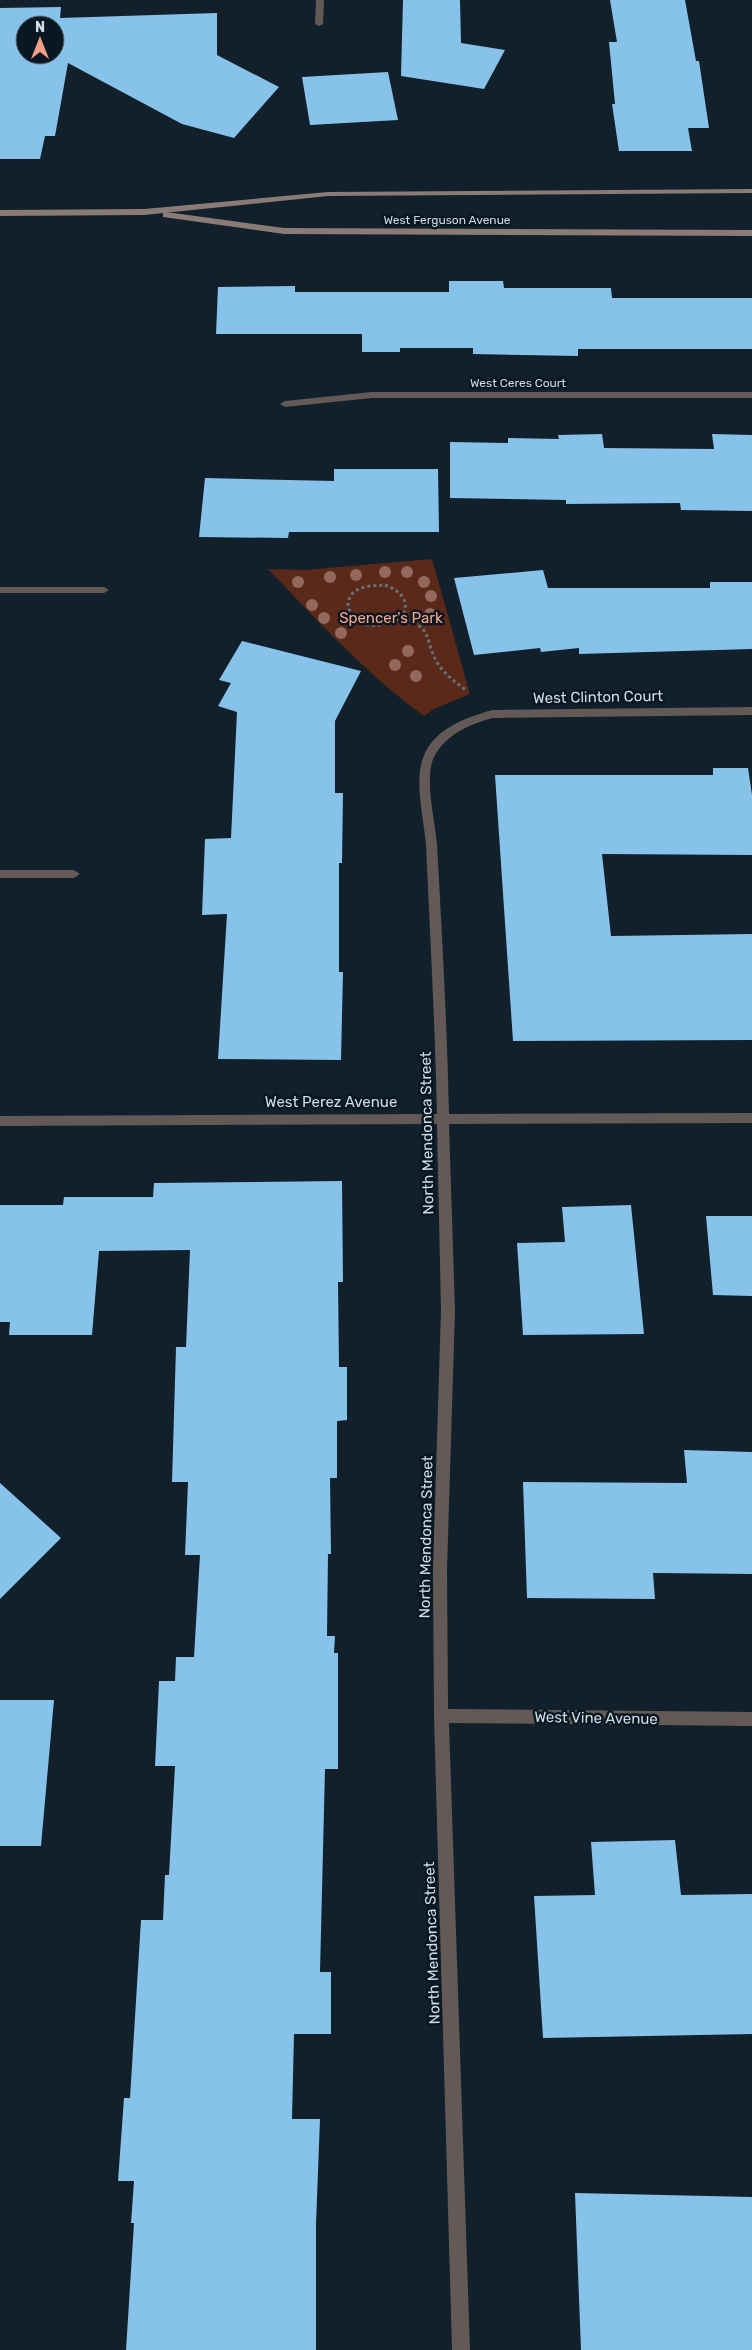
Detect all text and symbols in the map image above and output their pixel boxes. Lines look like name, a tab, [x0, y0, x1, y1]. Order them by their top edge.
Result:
north arrow	[15, 15, 65, 65]
text: N	[35, 19, 45, 36]
street label: West Ferguson Avenue	[383, 213, 511, 227]
street label: West Ceres Court	[470, 376, 566, 390]
park label: Spencer's Park	[339, 609, 443, 627]
street label: West Clinton Court	[533, 687, 663, 707]
street label: North Mendonca Street	[417, 1051, 437, 1215]
street label: West Perez Avenue	[265, 1093, 397, 1111]
street label: North Mendonca Street	[416, 1455, 436, 1619]
street label: West Vine Avenue	[534, 1708, 658, 1728]
street label: North Mendonca Street	[420, 1861, 444, 2025]

